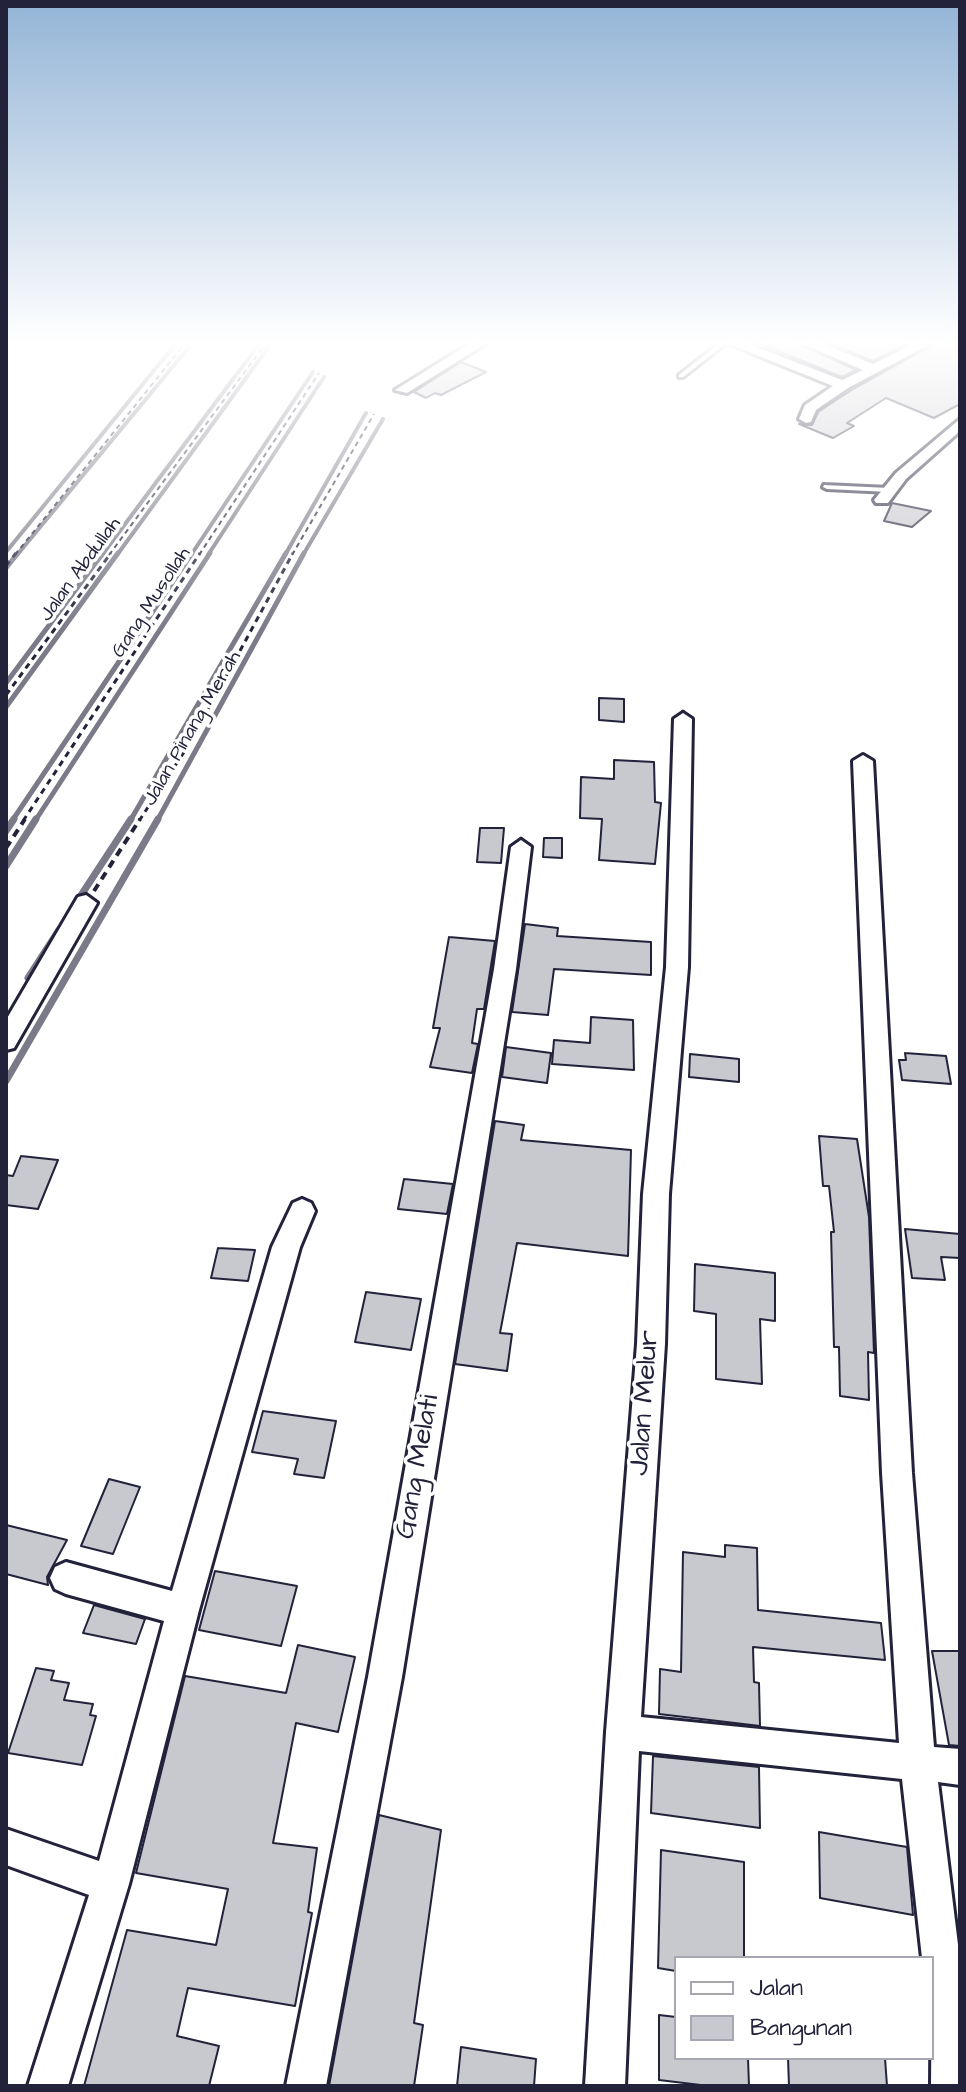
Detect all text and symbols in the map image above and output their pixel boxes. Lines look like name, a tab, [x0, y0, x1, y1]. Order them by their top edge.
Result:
street label: Jalan Abdullah	[35, 513, 127, 627]
street label: Gang Musollah	[107, 543, 197, 663]
street label: Jalan Pinang Merah	[139, 647, 247, 811]
street label: Jalan Melur	[624, 1329, 668, 1477]
street label: Gang Melati	[390, 1392, 448, 1542]
legend	[674, 1956, 934, 2060]
text: Jalan	[750, 1971, 803, 2005]
text: Bangunan	[750, 2011, 852, 2045]

